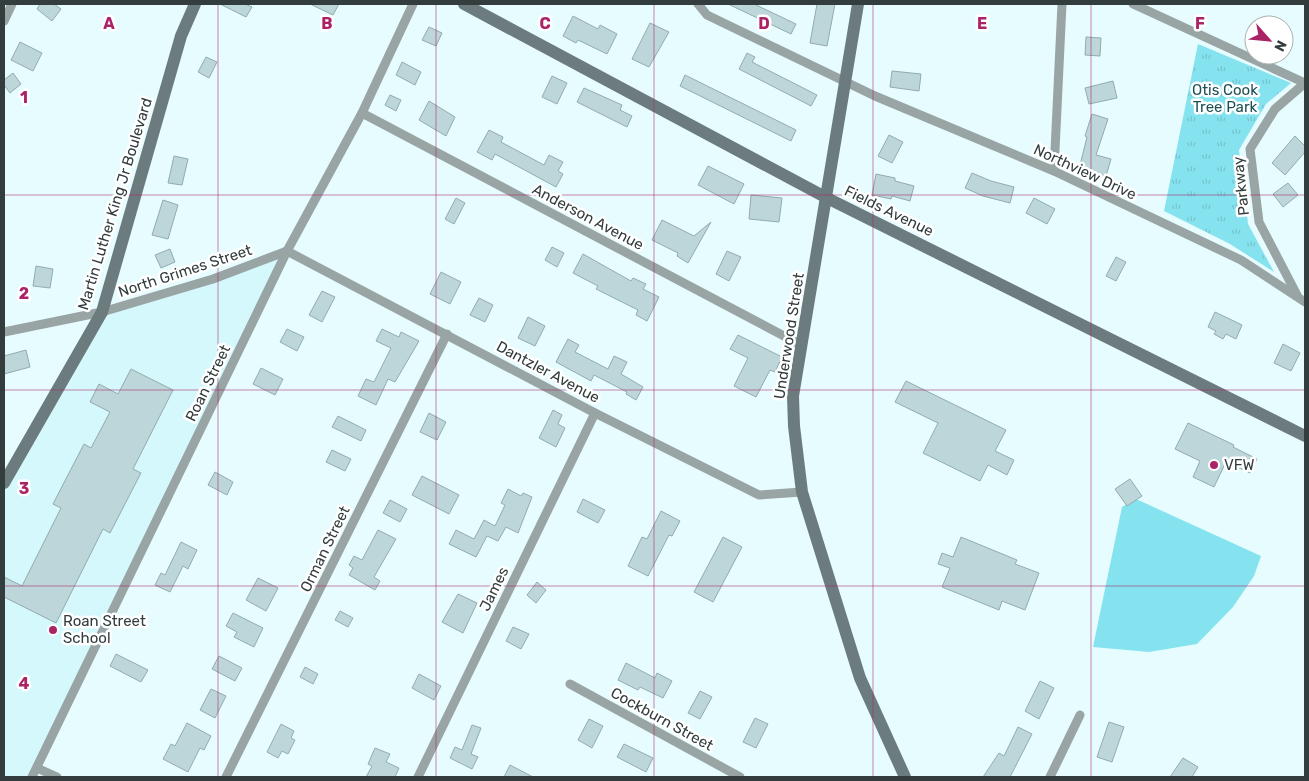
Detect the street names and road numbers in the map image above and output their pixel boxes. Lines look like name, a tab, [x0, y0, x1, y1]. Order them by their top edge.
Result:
street label: Martin Luther King Jr Boulevard	[74, 96, 156, 312]
street label: Northview Drive	[1031, 140, 1139, 204]
street label: Parkway	[1229, 156, 1253, 216]
street label: Anderson Avenue	[529, 180, 647, 254]
street label: Fields Avenue	[842, 182, 936, 240]
street label: North Grimes Street	[116, 241, 254, 301]
street label: Underwood Street	[770, 271, 808, 400]
street label: Dantzler Avenue	[493, 337, 603, 407]
street label: Roan Street	[182, 342, 234, 424]
street label: Orman Street	[296, 503, 354, 595]
street label: James	[476, 564, 513, 614]
street label: Cockburn Street	[608, 683, 717, 755]

